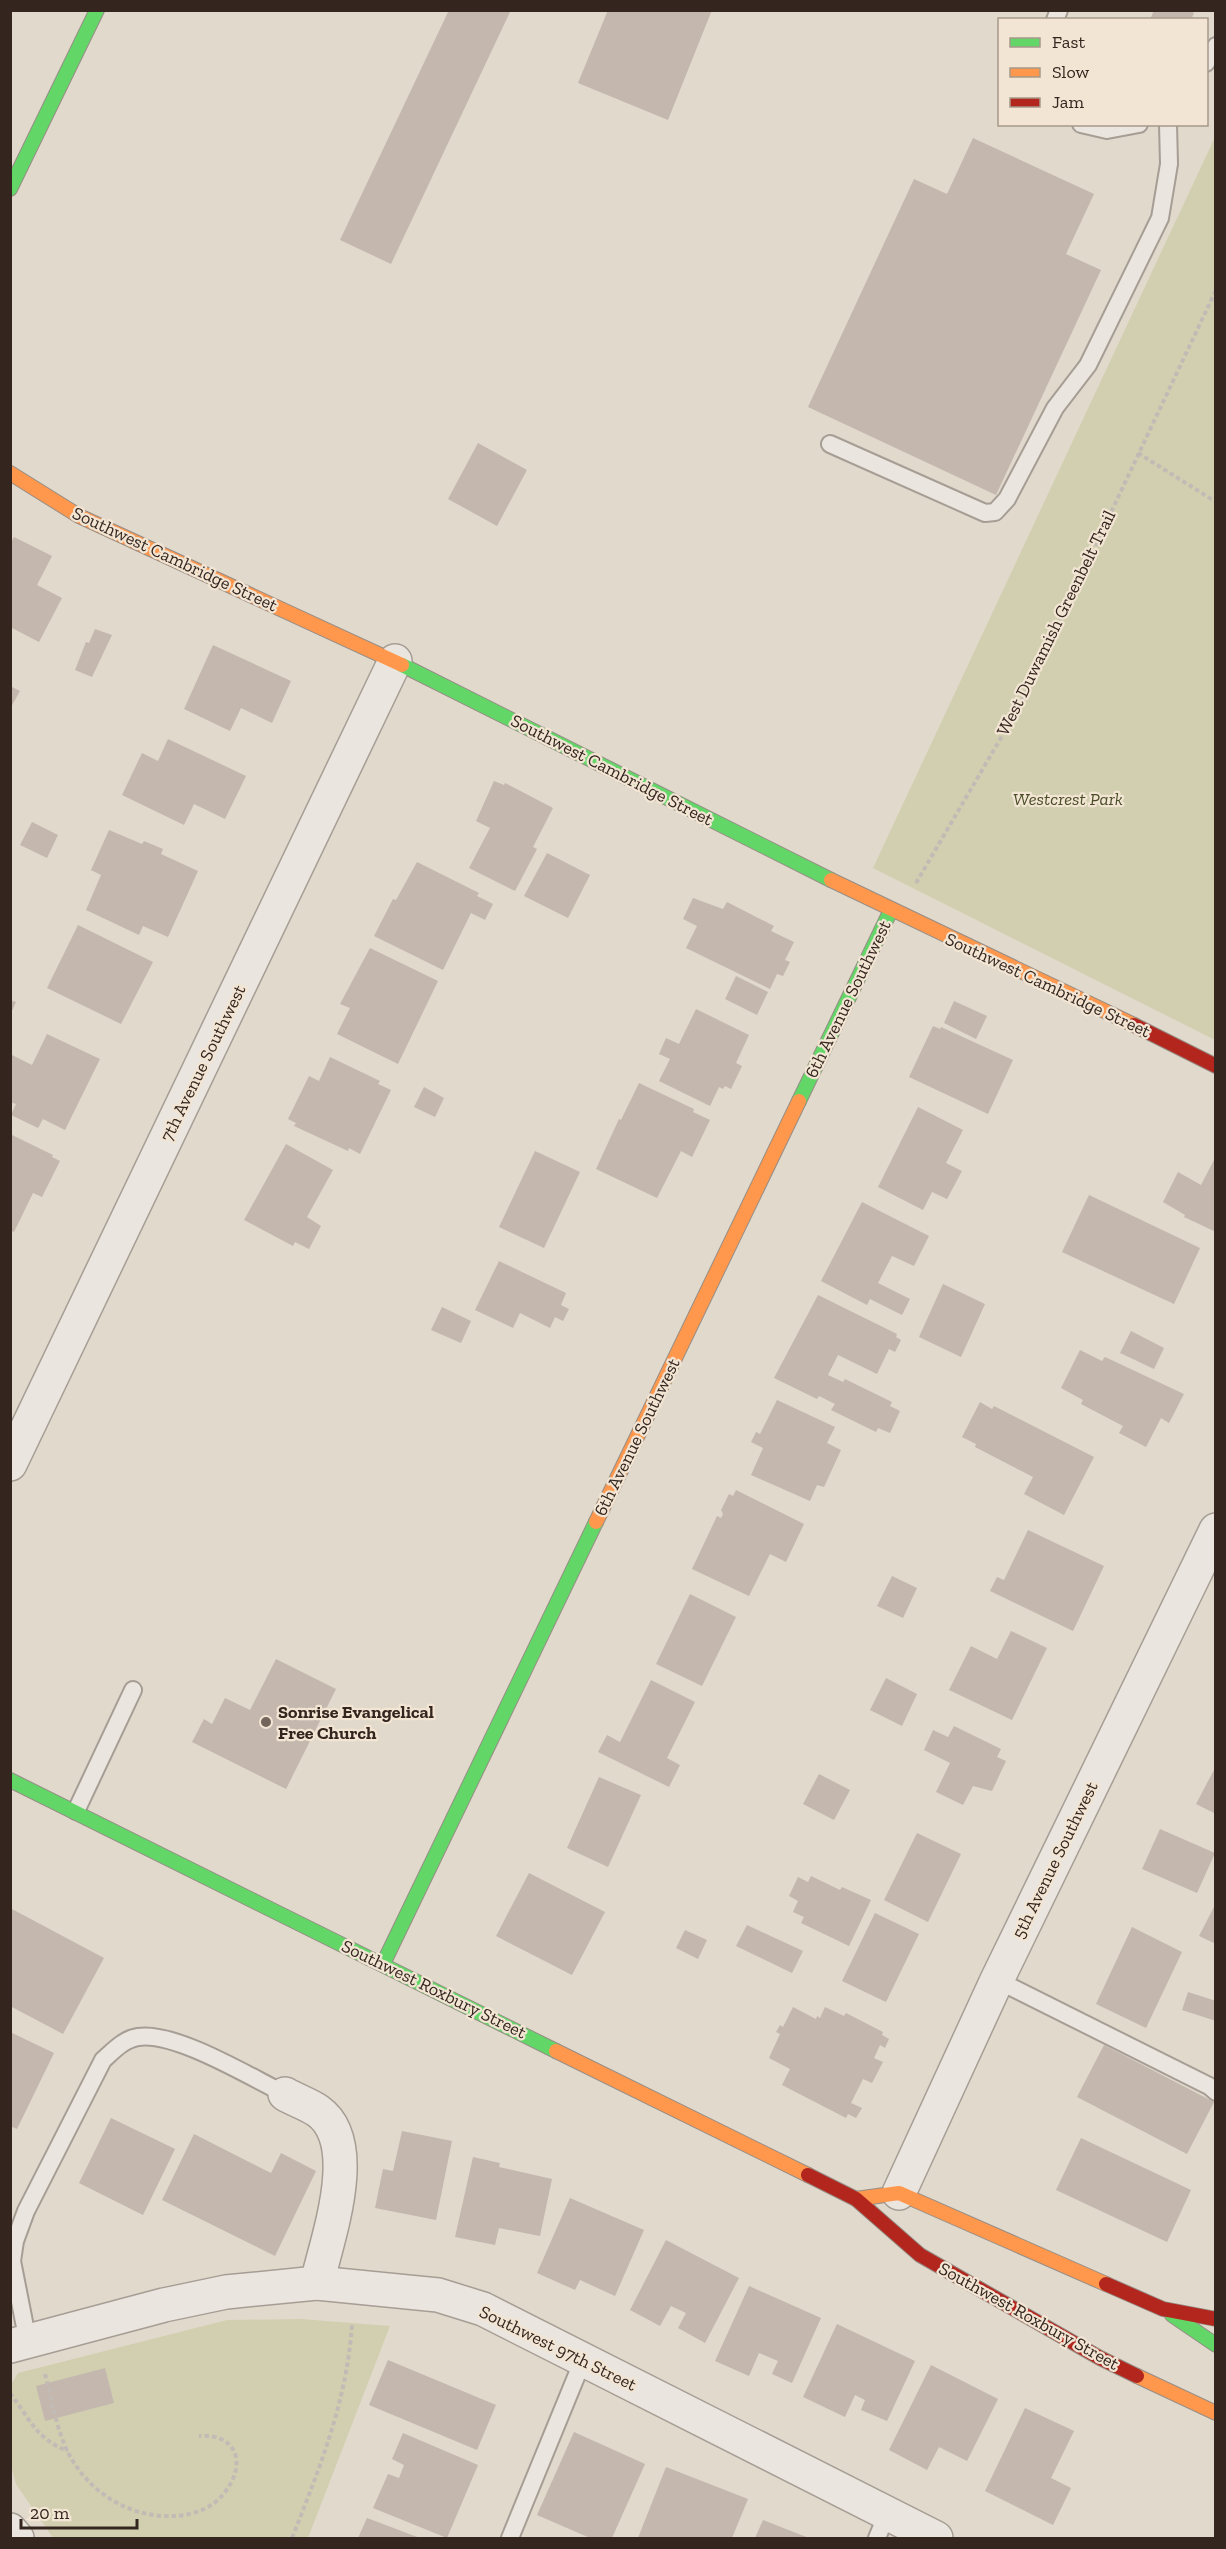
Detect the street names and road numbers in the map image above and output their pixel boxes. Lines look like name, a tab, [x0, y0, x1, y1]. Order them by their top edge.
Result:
street label: Southwest Cambridge Street	[69, 502, 281, 616]
street label: West Duwamish Greenbelt Trail	[992, 506, 1120, 739]
street label: Southwest Cambridge Street	[507, 709, 717, 831]
street label: 6th Avenue Southwest	[800, 916, 896, 1081]
street label: Southwest Cambridge Street	[942, 928, 1154, 1042]
street label: 7th Avenue Southwest	[155, 981, 251, 1145]
street label: 6th Avenue Southwest	[589, 1354, 685, 1519]
street label: 5th Avenue Southwest	[1007, 1777, 1103, 1942]
street label: Southwest Roxbury Street	[338, 1935, 530, 2043]
street label: Southwest Roxbury Street	[935, 2257, 1123, 2375]
street label: Southwest 97th Street	[476, 2300, 640, 2396]

